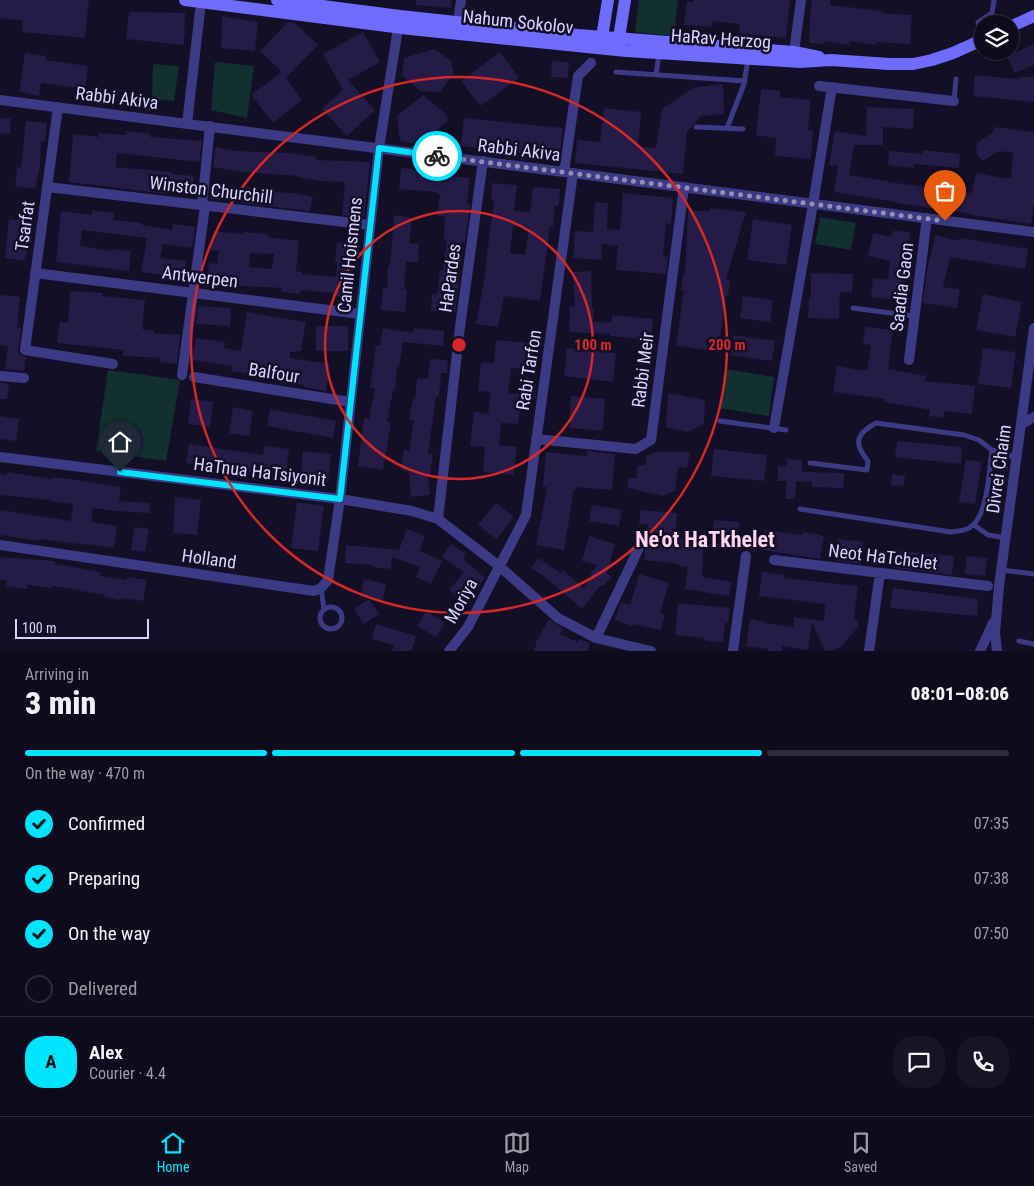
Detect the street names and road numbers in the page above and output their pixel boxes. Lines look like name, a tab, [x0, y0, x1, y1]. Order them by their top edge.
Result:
street label: Nahum Sokolov	[462, 5, 575, 38]
street label: HaRav Herzog	[670, 25, 772, 52]
street label: Rabbi Akiva	[75, 82, 160, 113]
street label: Rabbi Akiva	[477, 134, 562, 165]
street label: Winston Churchill	[148, 172, 274, 207]
street label: Camil Hoismens	[333, 196, 366, 314]
street label: Tsarfat	[11, 199, 38, 252]
street label: Saadia Gaon	[886, 241, 917, 333]
street label: HaPardes	[434, 242, 465, 314]
street label: Antwerpen	[161, 261, 239, 292]
street label: Rabi Tarfon	[512, 328, 545, 412]
street label: Rabbi Meir	[627, 331, 658, 409]
street label: Balfour	[247, 358, 302, 387]
street label: Divrei Chaim	[982, 423, 1015, 515]
street label: HaTnua HaTsiyonit	[193, 453, 328, 490]
street label: Neot HaTchelet	[827, 539, 939, 574]
street label: Holland	[181, 544, 238, 573]
street label: Moriya	[440, 575, 481, 627]

